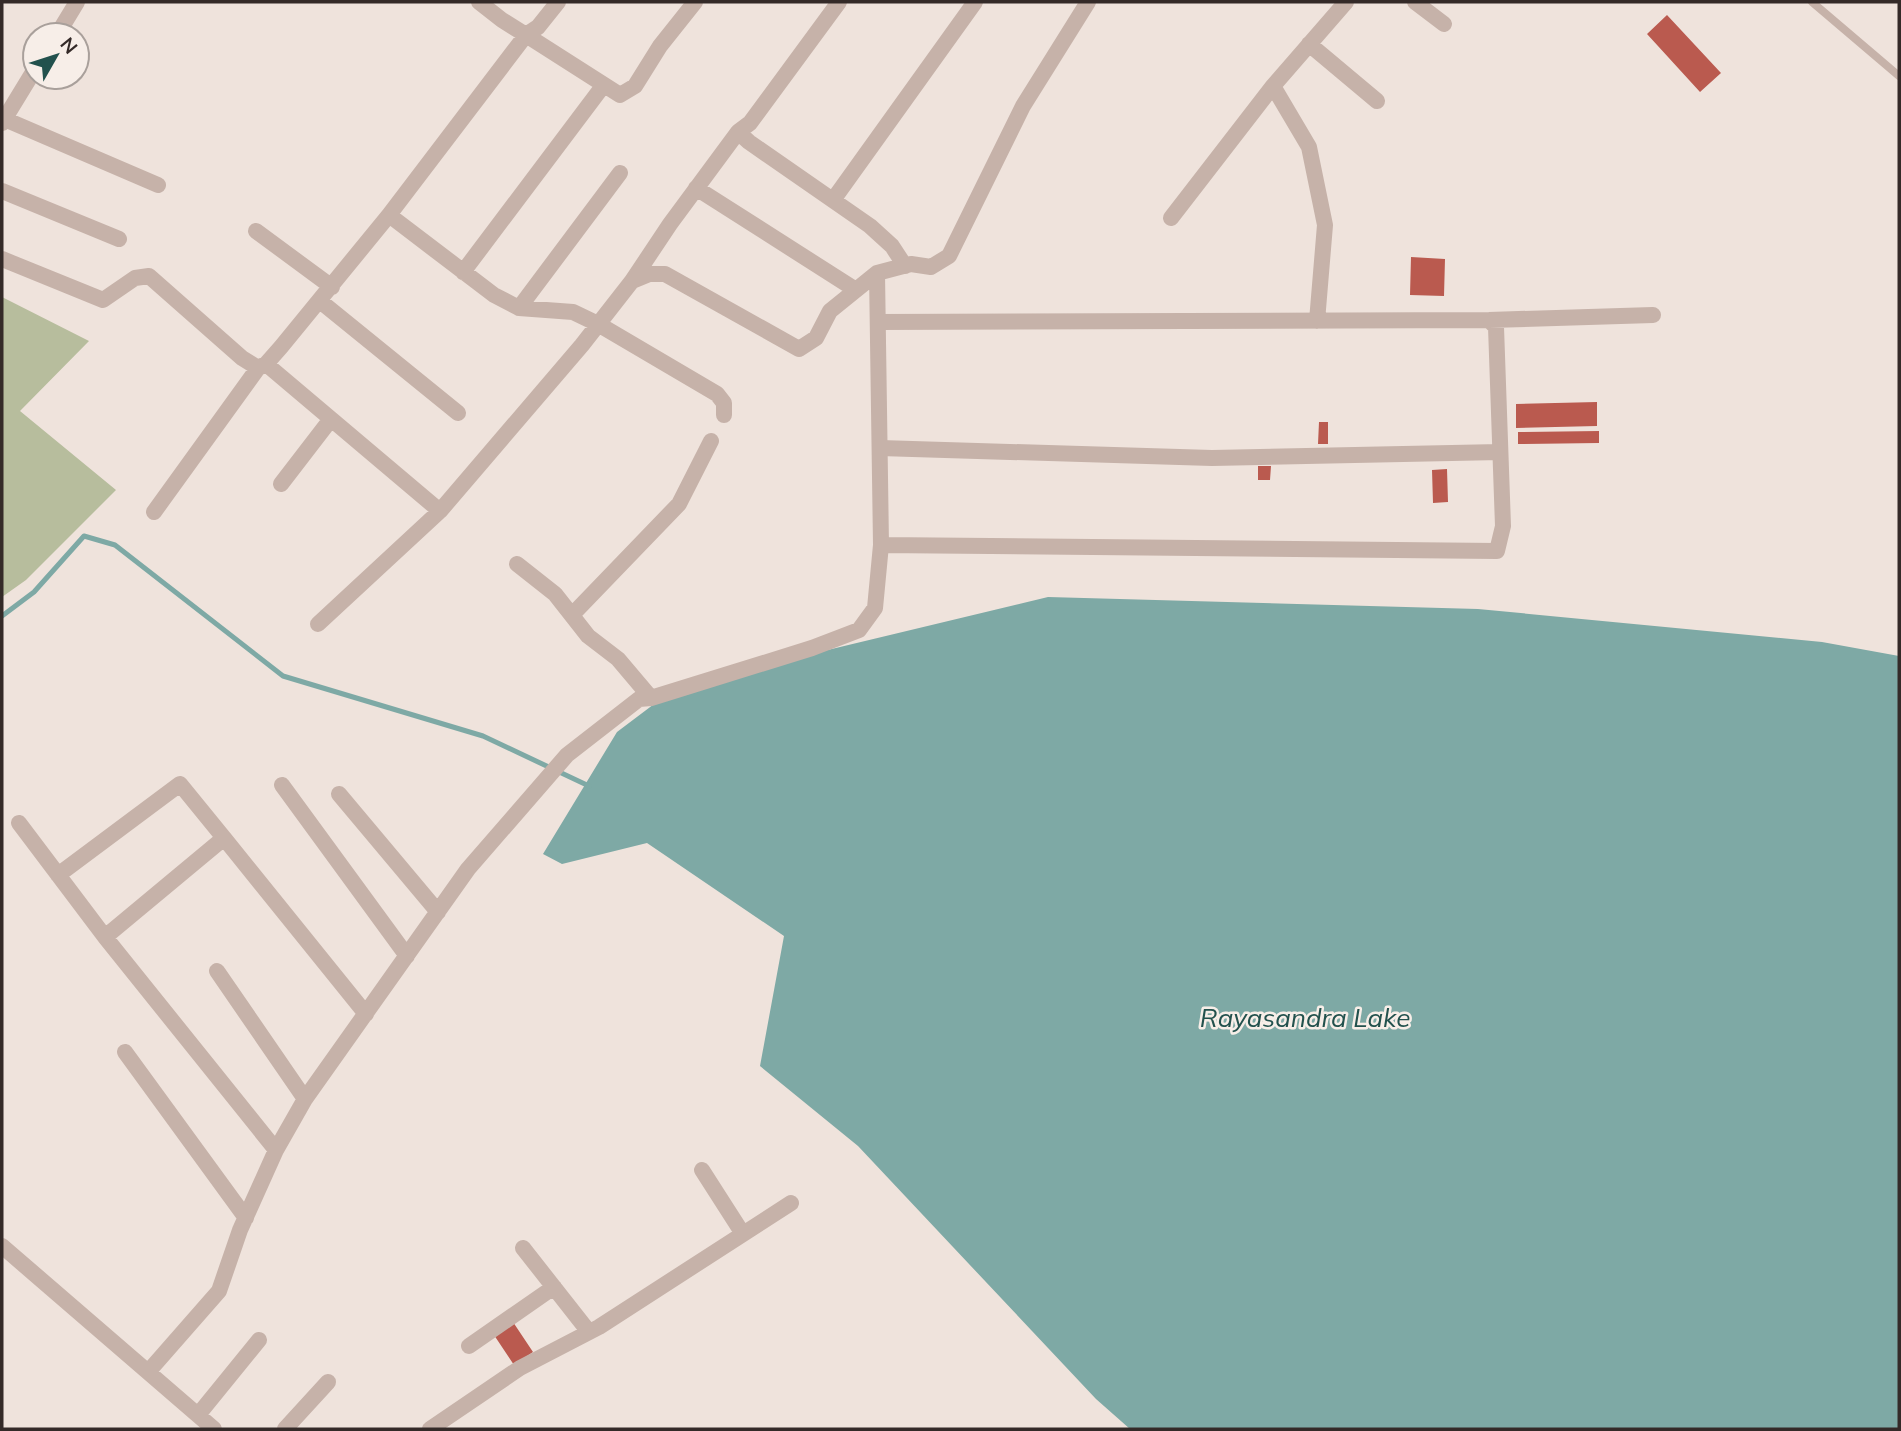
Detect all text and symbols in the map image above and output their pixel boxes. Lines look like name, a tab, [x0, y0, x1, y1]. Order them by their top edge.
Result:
north arrow	[21, 21, 91, 91]
text: N	[55, 32, 83, 58]
water label: Rayasandra Lake	[1200, 1001, 1410, 1034]

